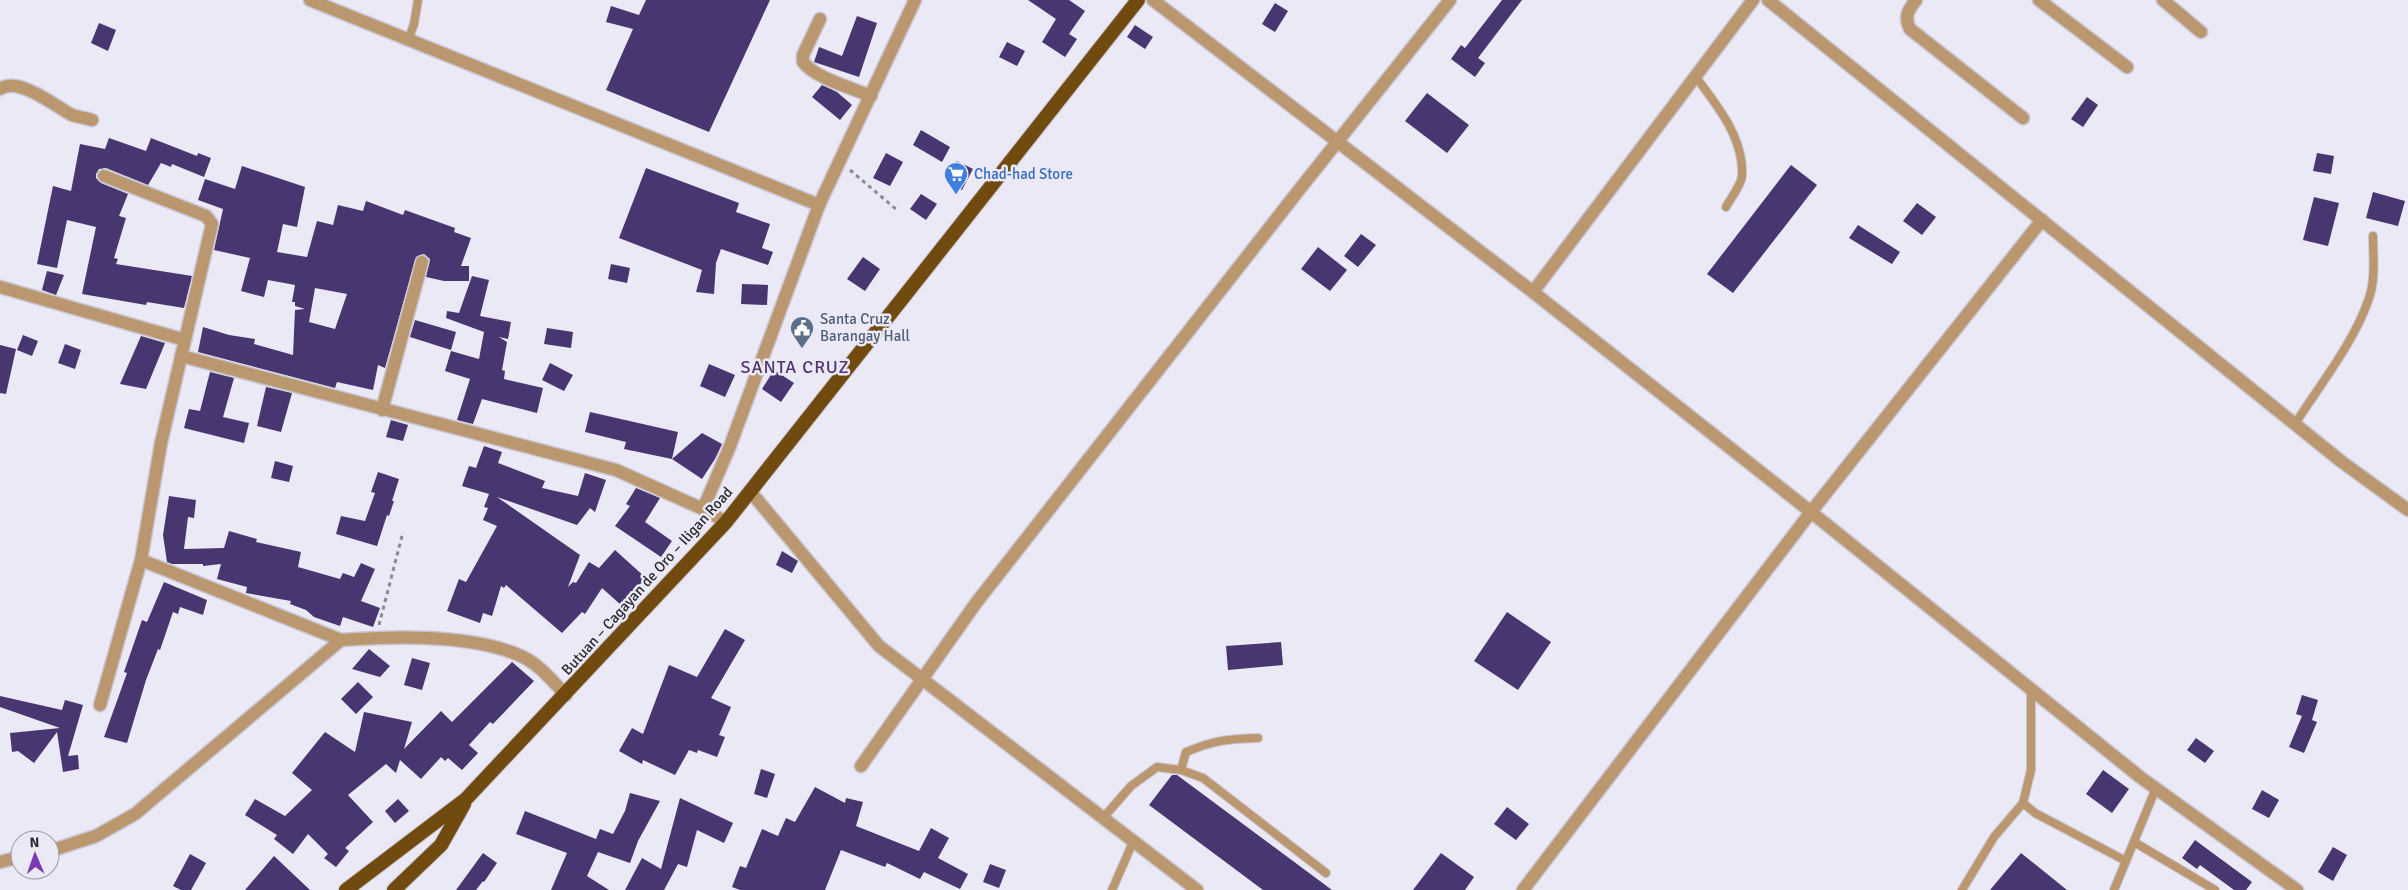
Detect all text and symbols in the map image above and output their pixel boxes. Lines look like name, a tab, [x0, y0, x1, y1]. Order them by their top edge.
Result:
supermarket icon: Chad-had Store	[943, 161, 969, 195]
place label: Chad-had Store	[974, 165, 1073, 183]
place label: Santa Cruz Barangay Hall	[820, 310, 910, 345]
public building icon: Santa Cruz Barangay Hall	[789, 315, 815, 349]
district label: SANTA CRUZ	[740, 356, 850, 378]
street label: Butuan – Cagayan de Oro – Iligan Road	[558, 483, 736, 679]
north arrow	[10, 830, 60, 880]
text: N	[29, 834, 40, 851]

